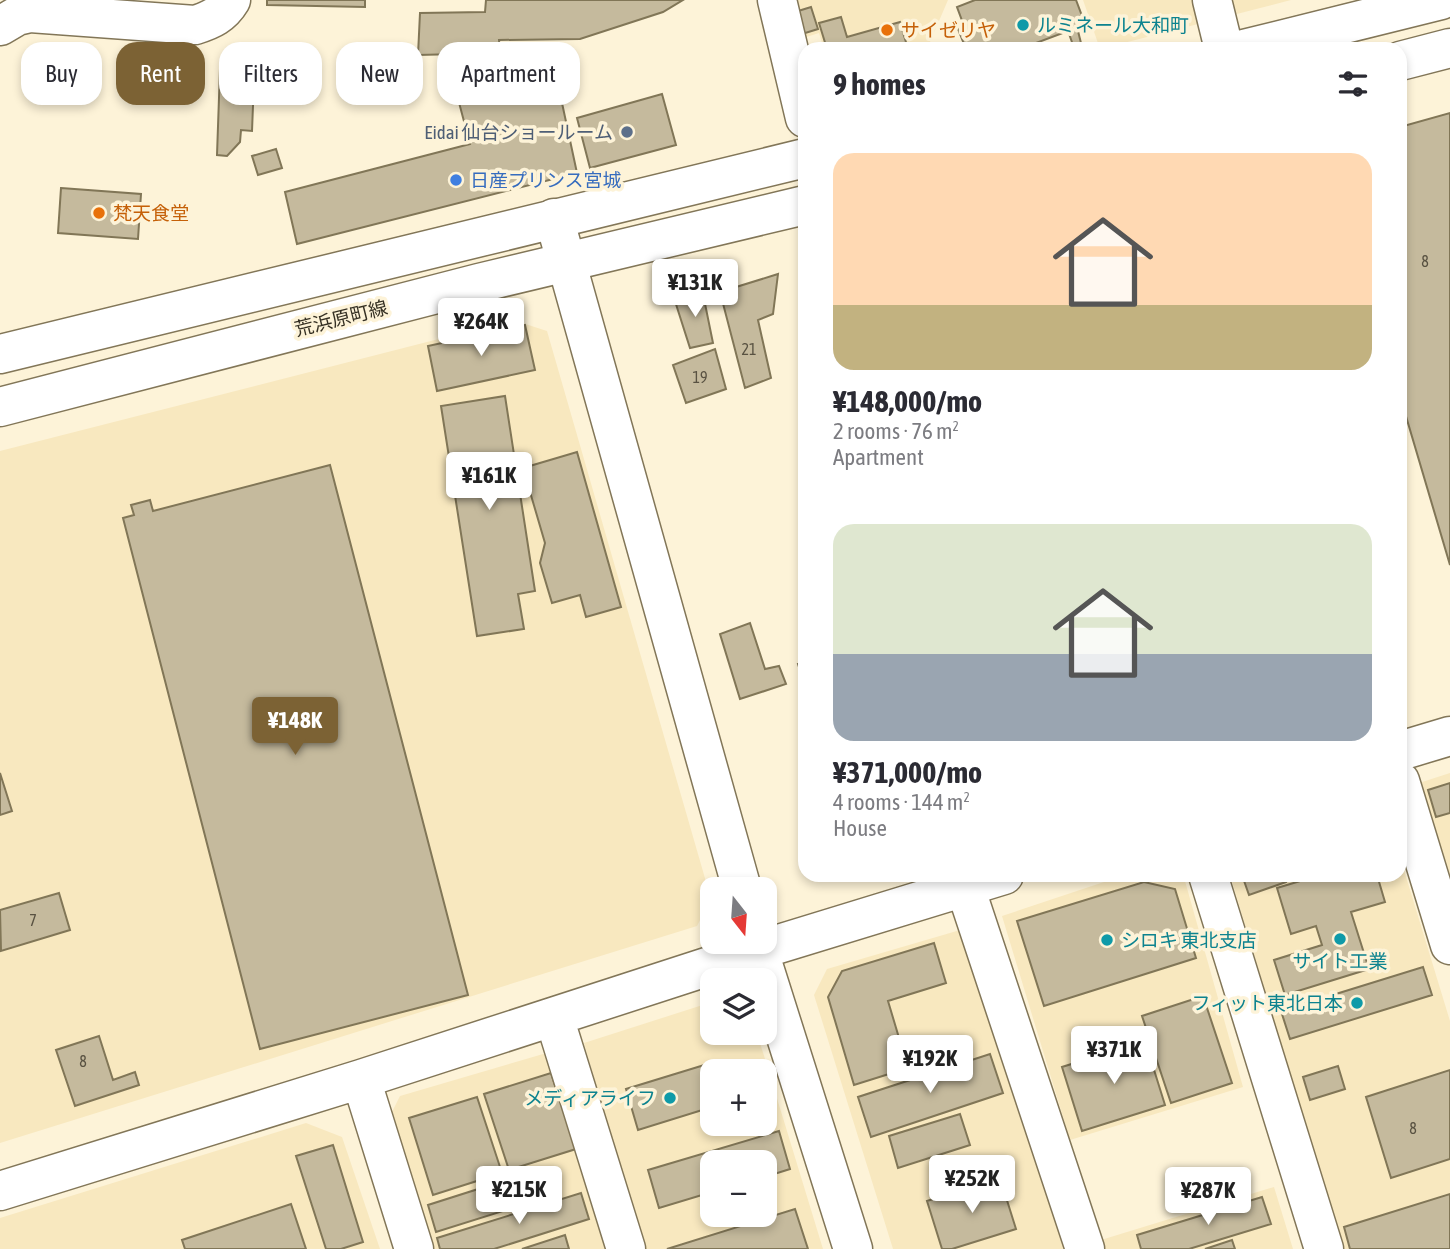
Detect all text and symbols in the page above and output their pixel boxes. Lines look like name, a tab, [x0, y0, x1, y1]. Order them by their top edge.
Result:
place label: ルミネール大和町	[1037, 14, 1189, 36]
marker: ルミネール大和町	[1015, 17, 1031, 33]
place label: サイゼリヤ	[901, 19, 996, 41]
marker: サイゼリヤ	[879, 22, 895, 38]
chip: Buy	[21, 42, 102, 105]
chip: Rent	[116, 42, 205, 105]
chip: Filters	[219, 42, 322, 105]
chip: New	[336, 42, 423, 105]
chip: Apartment	[437, 42, 580, 105]
icon: filters	[1334, 65, 1372, 103]
text: 9 homes	[833, 67, 926, 101]
place label: Eidai 仙台ショールーム	[424, 121, 613, 143]
marker: Eidai 仙台ショールーム	[619, 124, 635, 140]
place label: 日産プリンス宮城	[470, 169, 622, 191]
marker: 日産プリンス宮城	[448, 172, 464, 188]
icon: home	[1040, 199, 1166, 325]
place label: 梵天食堂	[113, 202, 189, 224]
marker: 梵天食堂	[91, 205, 107, 221]
house number: 8	[1421, 252, 1429, 270]
pin: ¥131K	[646, 260, 744, 319]
text: ¥131K	[668, 269, 722, 295]
street label: 荒浜原町線	[292, 296, 390, 340]
pin: ¥264K	[432, 298, 530, 358]
text: ¥264K	[454, 308, 508, 334]
house number: 21	[741, 340, 757, 358]
house number: 19	[692, 368, 708, 386]
text: ¥148,000/mo	[833, 384, 982, 418]
text: 2 rooms · 76 m²	[833, 418, 959, 444]
text: Apartment	[833, 444, 924, 470]
pin: ¥161K	[440, 452, 538, 512]
text: ¥161K	[462, 462, 516, 488]
icon: home	[1040, 570, 1166, 696]
pin: ¥148K	[246, 698, 344, 757]
text: ¥148K	[268, 707, 322, 733]
text: ¥371,000/mo	[833, 755, 982, 789]
text: 4 rooms · 144 m²	[833, 789, 970, 815]
text: House	[833, 815, 887, 841]
north arrow	[700, 877, 777, 954]
map controls	[700, 877, 777, 1227]
house number: 7	[29, 911, 37, 929]
place label: シロキ 東北支店	[1121, 929, 1257, 951]
marker: サイト工業	[1332, 931, 1348, 947]
marker: シロキ 東北支店	[1099, 932, 1115, 948]
place label: サイト工業	[1292, 950, 1388, 972]
button: layers	[700, 968, 777, 1045]
place label: フィット東北日本	[1191, 992, 1343, 1014]
marker: フィット東北日本	[1349, 995, 1365, 1011]
pin: ¥371K	[1065, 1026, 1163, 1086]
pin: ¥192K	[881, 1036, 979, 1095]
text: ¥371K	[1087, 1036, 1141, 1062]
text: ¥192K	[903, 1045, 957, 1071]
house number: 8	[79, 1052, 87, 1070]
button: +	[700, 1059, 777, 1136]
place label: メディアライフ	[524, 1087, 656, 1109]
marker: メディアライフ	[662, 1090, 678, 1106]
house number: 8	[1409, 1119, 1417, 1137]
button: −	[700, 1150, 777, 1227]
pin: ¥252K	[923, 1156, 1021, 1215]
text: ¥252K	[945, 1165, 999, 1191]
pin: ¥215K	[470, 1166, 568, 1226]
pin: ¥287K	[1159, 1168, 1257, 1227]
text: ¥215K	[492, 1176, 546, 1202]
text: ¥287K	[1181, 1177, 1235, 1203]

